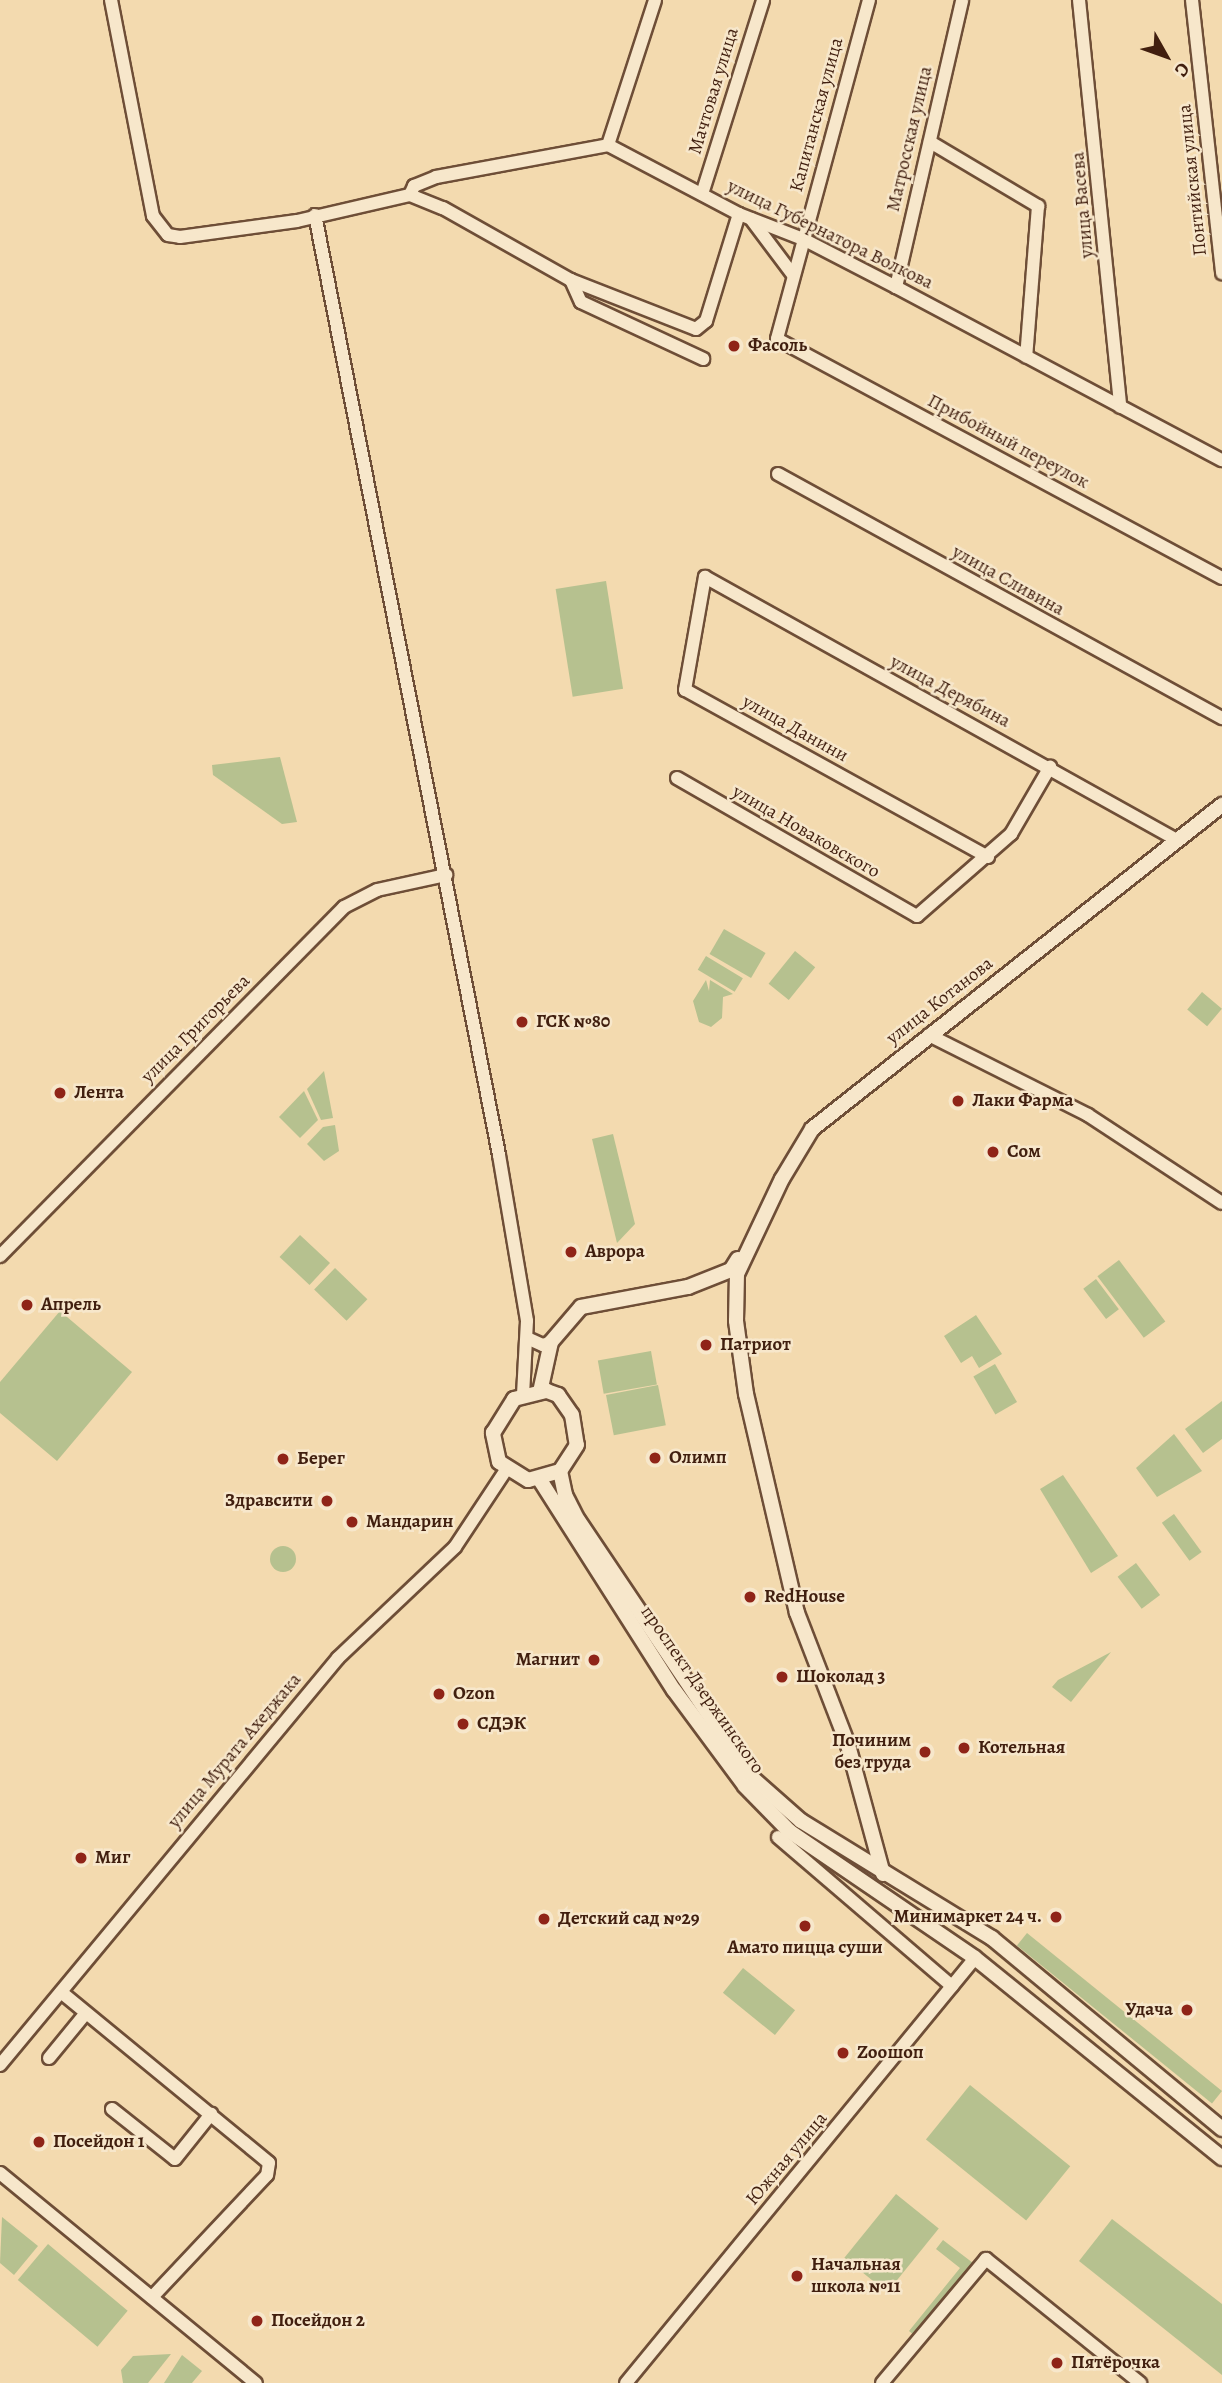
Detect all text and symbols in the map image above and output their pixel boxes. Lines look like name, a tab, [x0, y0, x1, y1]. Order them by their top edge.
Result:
north arrow	[1131, 21, 1201, 91]
street label: Мачтовая улица	[684, 25, 744, 157]
street label: Капитанская улица	[785, 35, 849, 195]
text: С	[1168, 57, 1196, 82]
street label: Матросская улица	[882, 64, 938, 214]
street label: Понтийская улица	[1174, 103, 1212, 257]
street label: улица Васева	[1067, 151, 1099, 259]
street label: улица Губернатора Волкова	[723, 175, 937, 295]
place label: Фасоль	[748, 335, 807, 357]
marker: Фасоль	[726, 338, 742, 354]
street label: Прибойный переулок	[923, 390, 1093, 494]
street label: улица Сливина	[948, 541, 1068, 621]
street label: улица Дерябина	[886, 651, 1014, 733]
street label: улица Данини	[738, 691, 852, 767]
street label: улица Новаковского	[728, 780, 884, 884]
street label: улица Котанова	[882, 952, 998, 1050]
street label: улица Григорьева	[137, 970, 255, 1088]
place label: ГСК №80	[536, 1011, 610, 1033]
marker: ГСК №80	[514, 1014, 530, 1030]
place label: Лента	[74, 1082, 124, 1104]
marker: Лента	[52, 1085, 68, 1101]
place label: Лаки Фарма	[972, 1090, 1074, 1112]
marker: Лаки Фарма	[950, 1093, 966, 1109]
place label: Сом	[1007, 1141, 1041, 1163]
marker: Сом	[985, 1144, 1001, 1160]
place label: Аврора	[585, 1241, 645, 1263]
marker: Аврора	[563, 1244, 579, 1260]
place label: Апрель	[41, 1294, 101, 1316]
marker: Апрель	[19, 1297, 35, 1313]
place label: Патриот	[720, 1334, 791, 1356]
marker: Патриот	[698, 1337, 714, 1353]
place label: Олимп	[669, 1447, 727, 1469]
place label: Берег	[297, 1448, 345, 1470]
marker: Олимп	[647, 1450, 663, 1466]
marker: Берег	[275, 1451, 291, 1467]
place label: Здравсити	[225, 1490, 313, 1512]
marker: Здравсити	[319, 1493, 335, 1509]
place label: Мандарин	[366, 1511, 453, 1533]
marker: Мандарин	[344, 1514, 360, 1530]
place label: RedHouse	[764, 1586, 845, 1608]
marker: RedHouse	[742, 1589, 758, 1605]
street label: проспект Дзержинского	[635, 1602, 769, 1778]
place label: Магнит	[516, 1649, 580, 1671]
marker: Магнит	[586, 1652, 602, 1668]
place label: Шоколад 3	[796, 1666, 885, 1688]
street label: улица Мурата Ахеджака	[164, 1669, 306, 1833]
marker: Шоколад 3	[774, 1669, 790, 1685]
place label: Ozon	[453, 1683, 495, 1705]
marker: Ozon	[431, 1686, 447, 1702]
place label: СДЭК	[477, 1713, 526, 1735]
marker: СДЭК	[455, 1716, 471, 1732]
place label: Починим без труда	[832, 1730, 911, 1774]
place label: Котельная	[978, 1737, 1065, 1759]
marker: Котельная	[956, 1740, 972, 1756]
marker: Починим без труда	[917, 1744, 933, 1760]
place label: Миг	[95, 1847, 130, 1869]
marker: Миг	[73, 1850, 89, 1866]
place label: Минимаркет 24 ч.	[893, 1906, 1042, 1928]
place label: Детский сад №29	[558, 1908, 699, 1930]
marker: Минимаркет 24 ч.	[1048, 1909, 1064, 1925]
marker: Детский сад №29	[536, 1911, 552, 1927]
marker: Амато пицца суши	[797, 1918, 813, 1934]
place label: Амато пицца суши	[727, 1937, 883, 1959]
place label: Удача	[1125, 1999, 1173, 2021]
marker: Удача	[1179, 2002, 1195, 2018]
place label: Zooшоп	[857, 2042, 924, 2064]
marker: Zooшоп	[835, 2045, 851, 2061]
street label: Южная улица	[741, 2108, 833, 2210]
place label: Посейдон 1	[53, 2131, 145, 2153]
marker: Посейдон 1	[31, 2134, 47, 2150]
place label: Начальная школа №11	[811, 2254, 901, 2298]
marker: Начальная школа №11	[789, 2268, 805, 2284]
place label: Посейдон 2	[271, 2310, 365, 2332]
marker: Посейдон 2	[249, 2313, 265, 2329]
place label: Пятёрочка	[1071, 2352, 1160, 2374]
marker: Пятёрочка	[1049, 2355, 1065, 2371]

